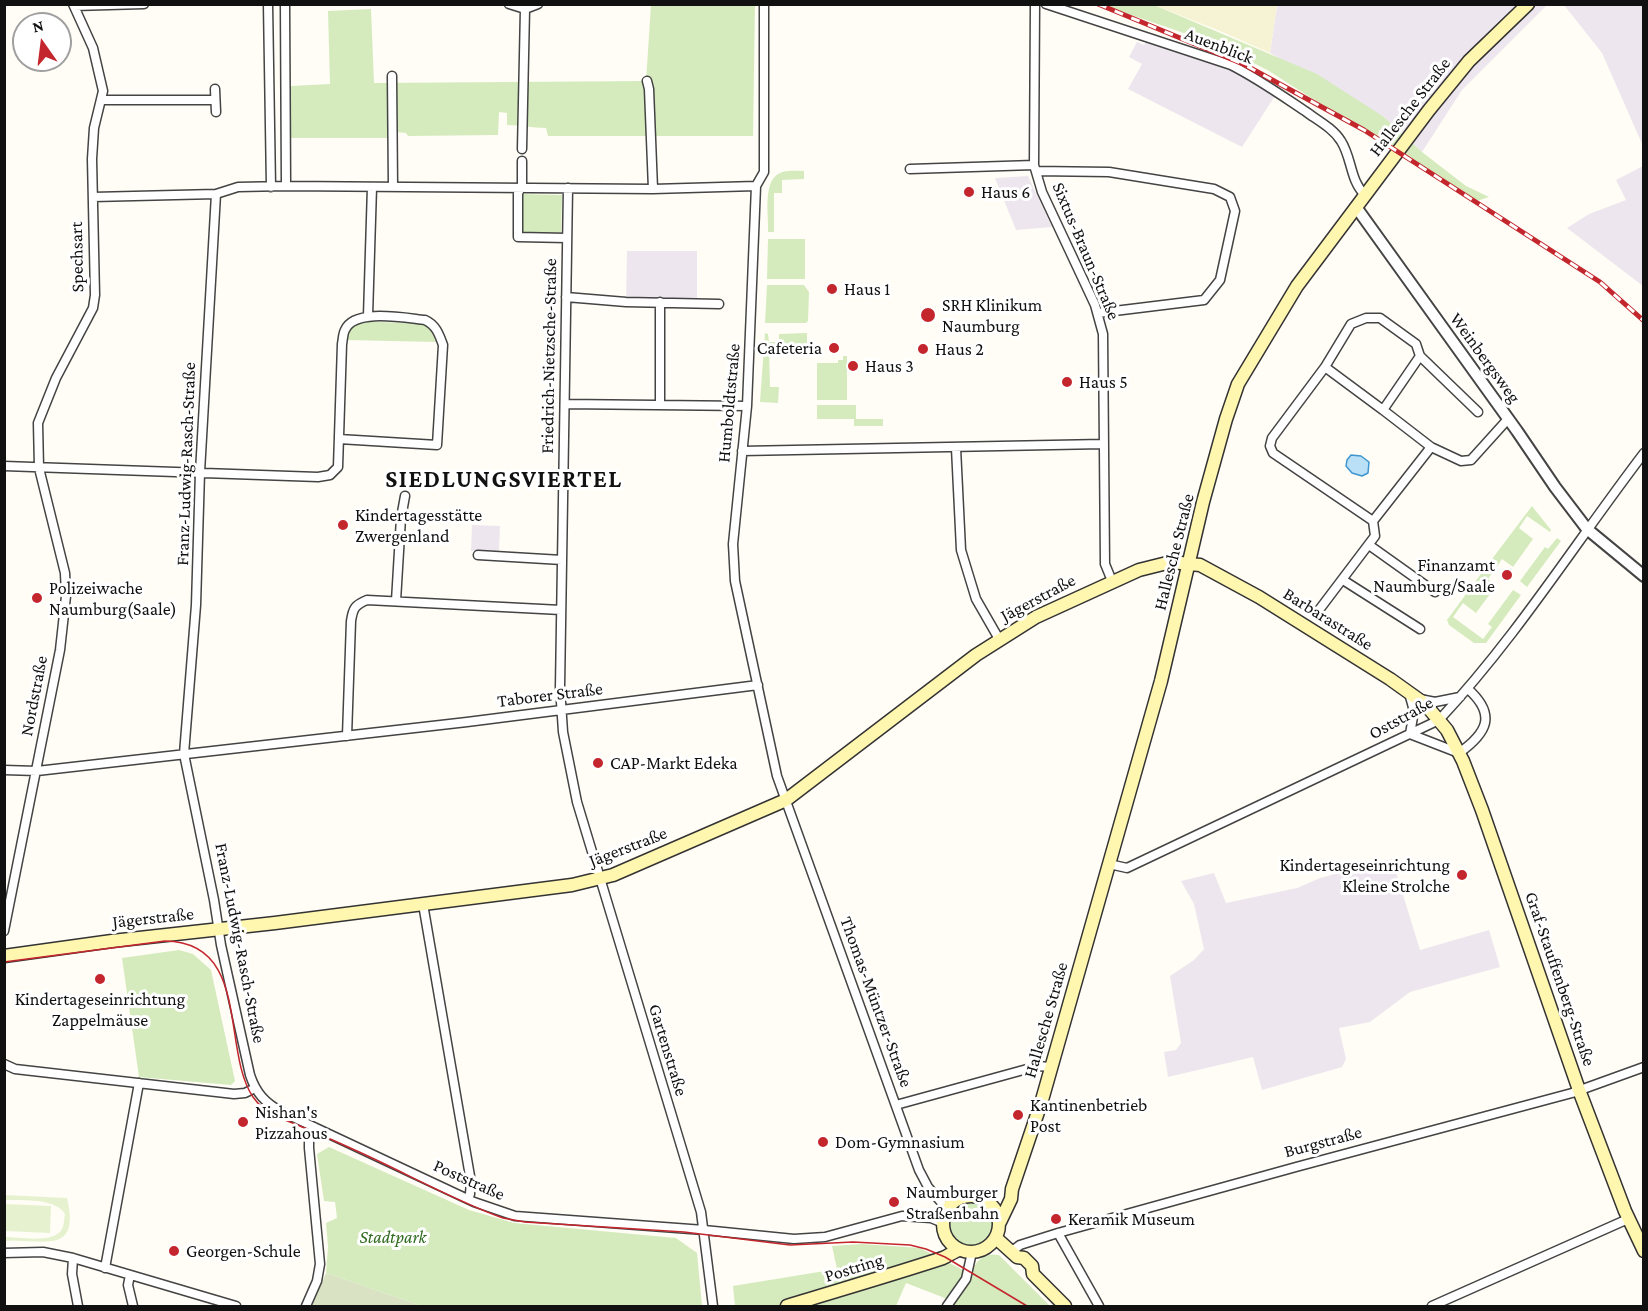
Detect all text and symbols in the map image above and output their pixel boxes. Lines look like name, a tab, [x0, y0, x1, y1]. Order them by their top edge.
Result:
north arrow	[12, 12, 72, 72]
text: N	[31, 16, 45, 36]
street label: Auenblick	[1182, 23, 1256, 69]
street label: Hallesche Straße	[1365, 53, 1455, 161]
street label: Sixtus-Braun-Straße	[1047, 179, 1125, 323]
place label: Haus 6	[981, 181, 1030, 203]
marker: Haus 6	[962, 185, 976, 199]
street label: Spechsart	[66, 222, 88, 292]
street label: Friedrich-Nietzsche-Straße	[536, 258, 562, 454]
place label: Haus 1	[844, 278, 890, 300]
marker: Haus 1	[825, 282, 839, 296]
place label: SRH Klinikum Naumburg	[942, 294, 1042, 336]
marker: SRH Klinikum Naumburg	[919, 306, 937, 324]
street label: Weinbergsweg	[1445, 309, 1525, 407]
place label: Cafeteria	[757, 337, 822, 359]
place label: Haus 2	[935, 338, 984, 360]
marker: Cafeteria	[827, 341, 841, 355]
marker: Haus 2	[916, 342, 930, 356]
street label: Humboldtstraße	[713, 343, 745, 463]
place label: Haus 3	[865, 355, 914, 377]
marker: Haus 3	[846, 359, 860, 373]
street label: Franz-Ludwig-Rasch-Straße	[172, 362, 200, 566]
place label: Haus 5	[1079, 371, 1128, 393]
marker: Haus 5	[1060, 375, 1074, 389]
district label: SIEDLUNGSVIERTEL	[385, 466, 623, 494]
street label: Hallesche Straße	[1149, 491, 1199, 613]
place label: Kindertagesstätte Zwergenland	[355, 504, 482, 546]
marker: Kindertagesstätte Zwergenland	[336, 518, 350, 532]
place label: Finanzamt Naumburg/Saale	[1373, 554, 1495, 596]
marker: Finanzamt Naumburg/Saale	[1500, 568, 1514, 582]
street label: Jägerstraße	[997, 569, 1079, 627]
place label: Polizeiwache Naumburg(Saale)	[49, 577, 177, 620]
street label: Barbarastraße	[1279, 583, 1377, 655]
marker: Polizeiwache Naumburg(Saale)	[30, 591, 44, 605]
street label: Nordstraße	[16, 654, 52, 738]
street label: Taborer Straße	[496, 678, 604, 712]
street label: Oststraße	[1365, 692, 1437, 744]
place label: CAP-Markt Edeka	[610, 752, 738, 774]
marker: CAP-Markt Edeka	[591, 756, 605, 770]
street label: Jägerstraße	[586, 822, 670, 872]
street label: Franz-Ludwig-Rasch-Straße	[210, 841, 270, 1045]
place label: Kindertageseinrichtung Kleine Strolche	[1279, 854, 1450, 896]
marker: Kindertageseinrichtung Kleine Strolche	[1455, 868, 1469, 882]
street label: Graf-Stauffenberg-Straße	[1520, 889, 1600, 1069]
street label: Jägerstraße	[111, 903, 195, 933]
street label: Thomas-Müntzer-Straße	[835, 914, 917, 1090]
street label: Hallesche Straße	[1019, 960, 1073, 1080]
marker: Kindertageseinrichtung Zappelmäuse	[93, 972, 107, 986]
place label: Kindertageseinrichtung Zappelmäuse	[15, 988, 185, 1030]
street label: Gartenstraße	[644, 1001, 692, 1099]
place label: Kantinenbetrieb Post	[1030, 1094, 1147, 1136]
place label: Nishan's Pizzahous	[255, 1101, 328, 1144]
marker: Kantinenbetrieb Post	[1011, 1108, 1025, 1122]
marker: Nishan's Pizzahous	[236, 1115, 250, 1129]
street label: Burgstraße	[1282, 1121, 1364, 1163]
place label: Dom-Gymnasium	[835, 1131, 965, 1153]
marker: Dom-Gymnasium	[816, 1135, 830, 1149]
street label: Poststraße	[430, 1155, 508, 1205]
place label: Naumburger Straßenbahn	[906, 1181, 999, 1224]
marker: Naumburger Straßenbahn	[887, 1195, 901, 1209]
place label: Keramik Museum	[1068, 1208, 1195, 1230]
marker: Keramik Museum	[1049, 1212, 1063, 1226]
park label: Stadtpark	[360, 1226, 426, 1248]
place label: Georgen-Schule	[186, 1240, 301, 1262]
marker: Georgen-Schule	[167, 1244, 181, 1258]
street label: Postring	[822, 1249, 886, 1287]

